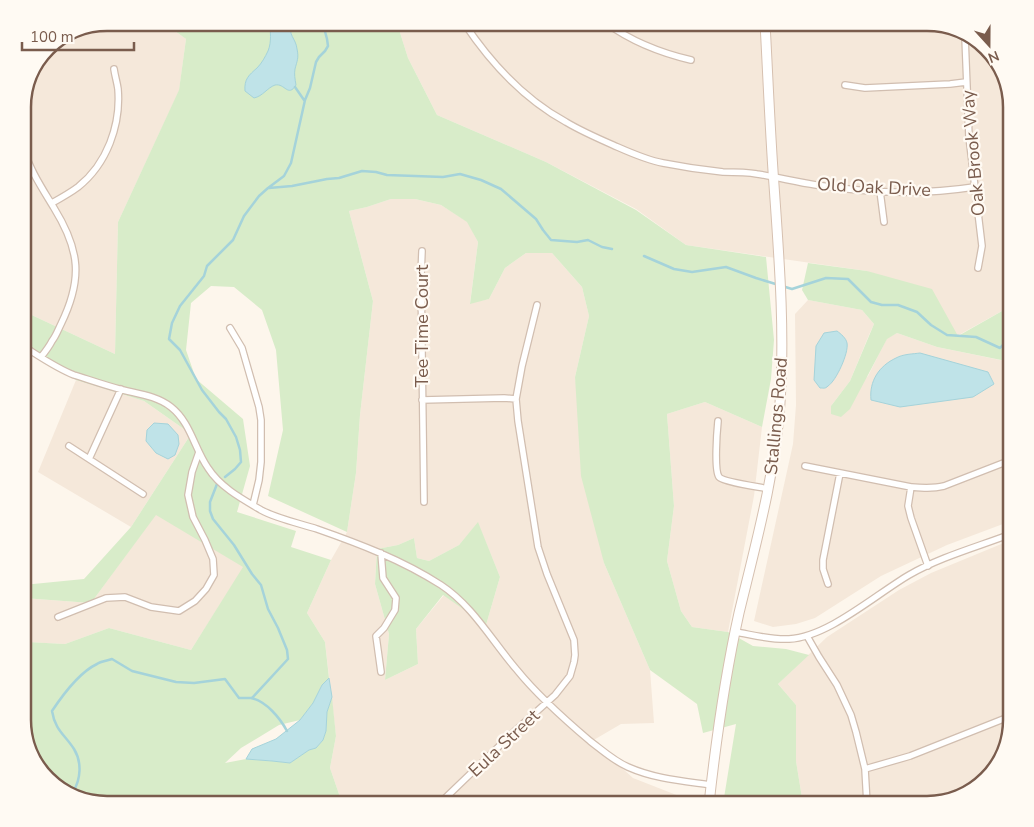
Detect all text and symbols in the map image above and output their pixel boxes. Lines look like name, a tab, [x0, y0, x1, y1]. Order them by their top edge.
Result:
scale bar	[22, 20, 135, 52]
north arrow	[964, 20, 1014, 70]
text: 100 m	[30, 27, 74, 47]
text: N	[985, 46, 1002, 67]
street label: Oak Brook Way	[955, 88, 990, 217]
street label: Old Oak Drive	[817, 172, 931, 202]
street label: Tee Time Court	[410, 264, 434, 387]
street label: Stallings Road	[759, 356, 793, 476]
street label: Eula Street	[463, 703, 545, 782]

